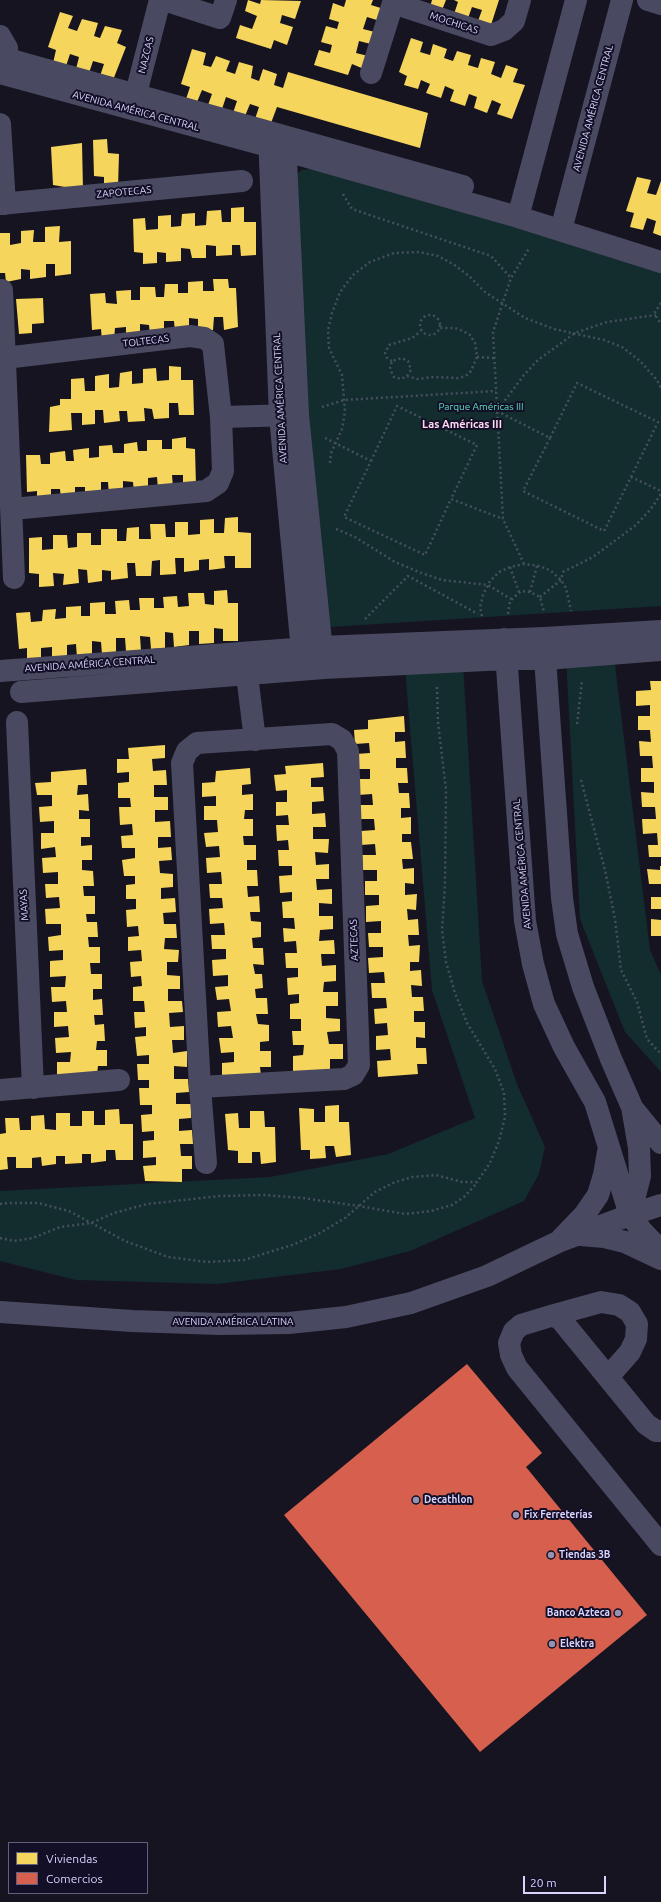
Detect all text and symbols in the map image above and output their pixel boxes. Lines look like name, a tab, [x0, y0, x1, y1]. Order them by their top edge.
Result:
street label: MOCHICAS	[428, 10, 480, 36]
street label: NAZCAS	[136, 35, 156, 75]
street label: AVENIDA AMÉRICA CENTRAL	[570, 43, 616, 173]
street label: AVENIDA AMÉRICA CENTRAL	[71, 88, 201, 134]
street label: ZAPOTECAS	[96, 184, 152, 200]
street label: TOLTECAS	[122, 332, 170, 350]
street label: AVENIDA AMÉRICA CENTRAL	[271, 332, 289, 464]
park label: Parque Américas III	[438, 401, 524, 413]
district label: Las Américas III	[422, 417, 502, 431]
street label: AVENIDA AMÉRICA CENTRAL	[24, 653, 156, 675]
street label: AVENIDA AMÉRICA CENTRAL	[510, 798, 534, 930]
street label: MAYAS	[17, 889, 31, 921]
street label: AZTECAS	[347, 919, 361, 961]
street label: AVENIDA AMÉRICA LATINA	[172, 1316, 294, 1328]
place label: Decathlon	[424, 1494, 472, 1506]
marker: Decathlon	[411, 1495, 421, 1505]
place label: Fix Ferreterías	[524, 1509, 592, 1521]
marker: Fix Ferreterías	[511, 1510, 521, 1520]
place label: Tiendas 3B	[559, 1549, 610, 1561]
marker: Tiendas 3B	[546, 1550, 556, 1560]
place label: Banco Azteca	[547, 1607, 610, 1619]
marker: Banco Azteca	[613, 1608, 623, 1618]
place label: Elektra	[560, 1638, 594, 1650]
marker: Elektra	[547, 1639, 557, 1649]
legend	[8, 1842, 148, 1894]
text: Viviendas	[46, 1852, 98, 1865]
scale bar	[525, 1868, 608, 1894]
text: Comercios	[46, 1872, 103, 1885]
text: 20 m	[530, 1876, 557, 1889]

